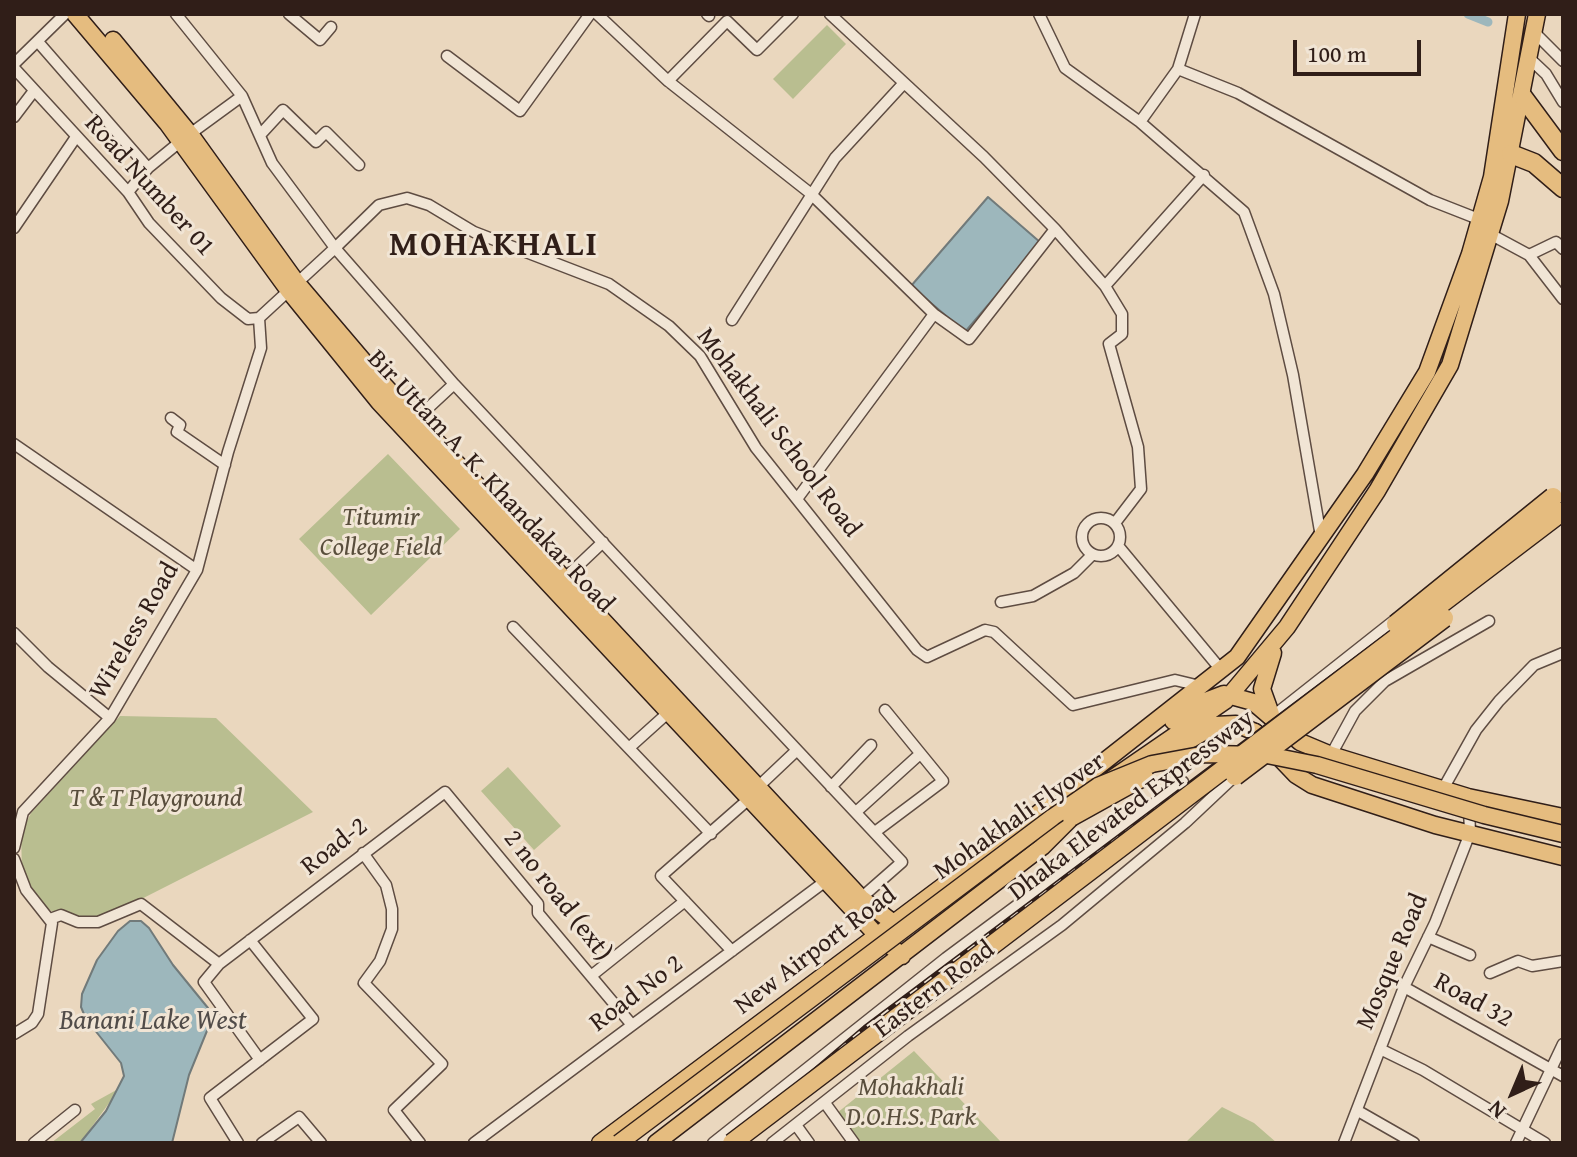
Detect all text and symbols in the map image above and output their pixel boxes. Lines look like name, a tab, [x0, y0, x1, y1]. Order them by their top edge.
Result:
scale bar	[1297, 24, 1425, 74]
text: 100 m	[1307, 36, 1367, 71]
street label: Road Number 01	[77, 109, 221, 263]
district label: MOHAKHALI	[389, 226, 599, 266]
street label: Mohakhali School Road	[689, 322, 867, 544]
street label: Bir Uttam A. K. Khandakar Road	[360, 344, 620, 620]
park label: Titumir College Field	[320, 502, 442, 564]
street label: Wireless Road	[83, 557, 187, 705]
street label: Dhaka Elevated Expressway	[1003, 704, 1261, 908]
street label: Mohakhali Flyover	[928, 746, 1112, 888]
park label: T & T Playground	[70, 783, 242, 815]
street label: Road-2	[296, 811, 374, 883]
street label: 2 no road (ext)	[496, 824, 618, 968]
street label: New Airport Road	[729, 880, 903, 1022]
street label: Mosque Road	[1350, 889, 1436, 1035]
street label: Eastern Road	[869, 935, 1001, 1045]
street label: Road No 2	[584, 949, 690, 1039]
street label: Road 32	[1428, 967, 1518, 1035]
water label: Banani Lake West	[59, 1005, 247, 1039]
north arrow	[1473, 1053, 1553, 1133]
park label: Mohakhali D.O.H.S. Park	[846, 1072, 976, 1134]
text: N	[1480, 1094, 1513, 1127]

